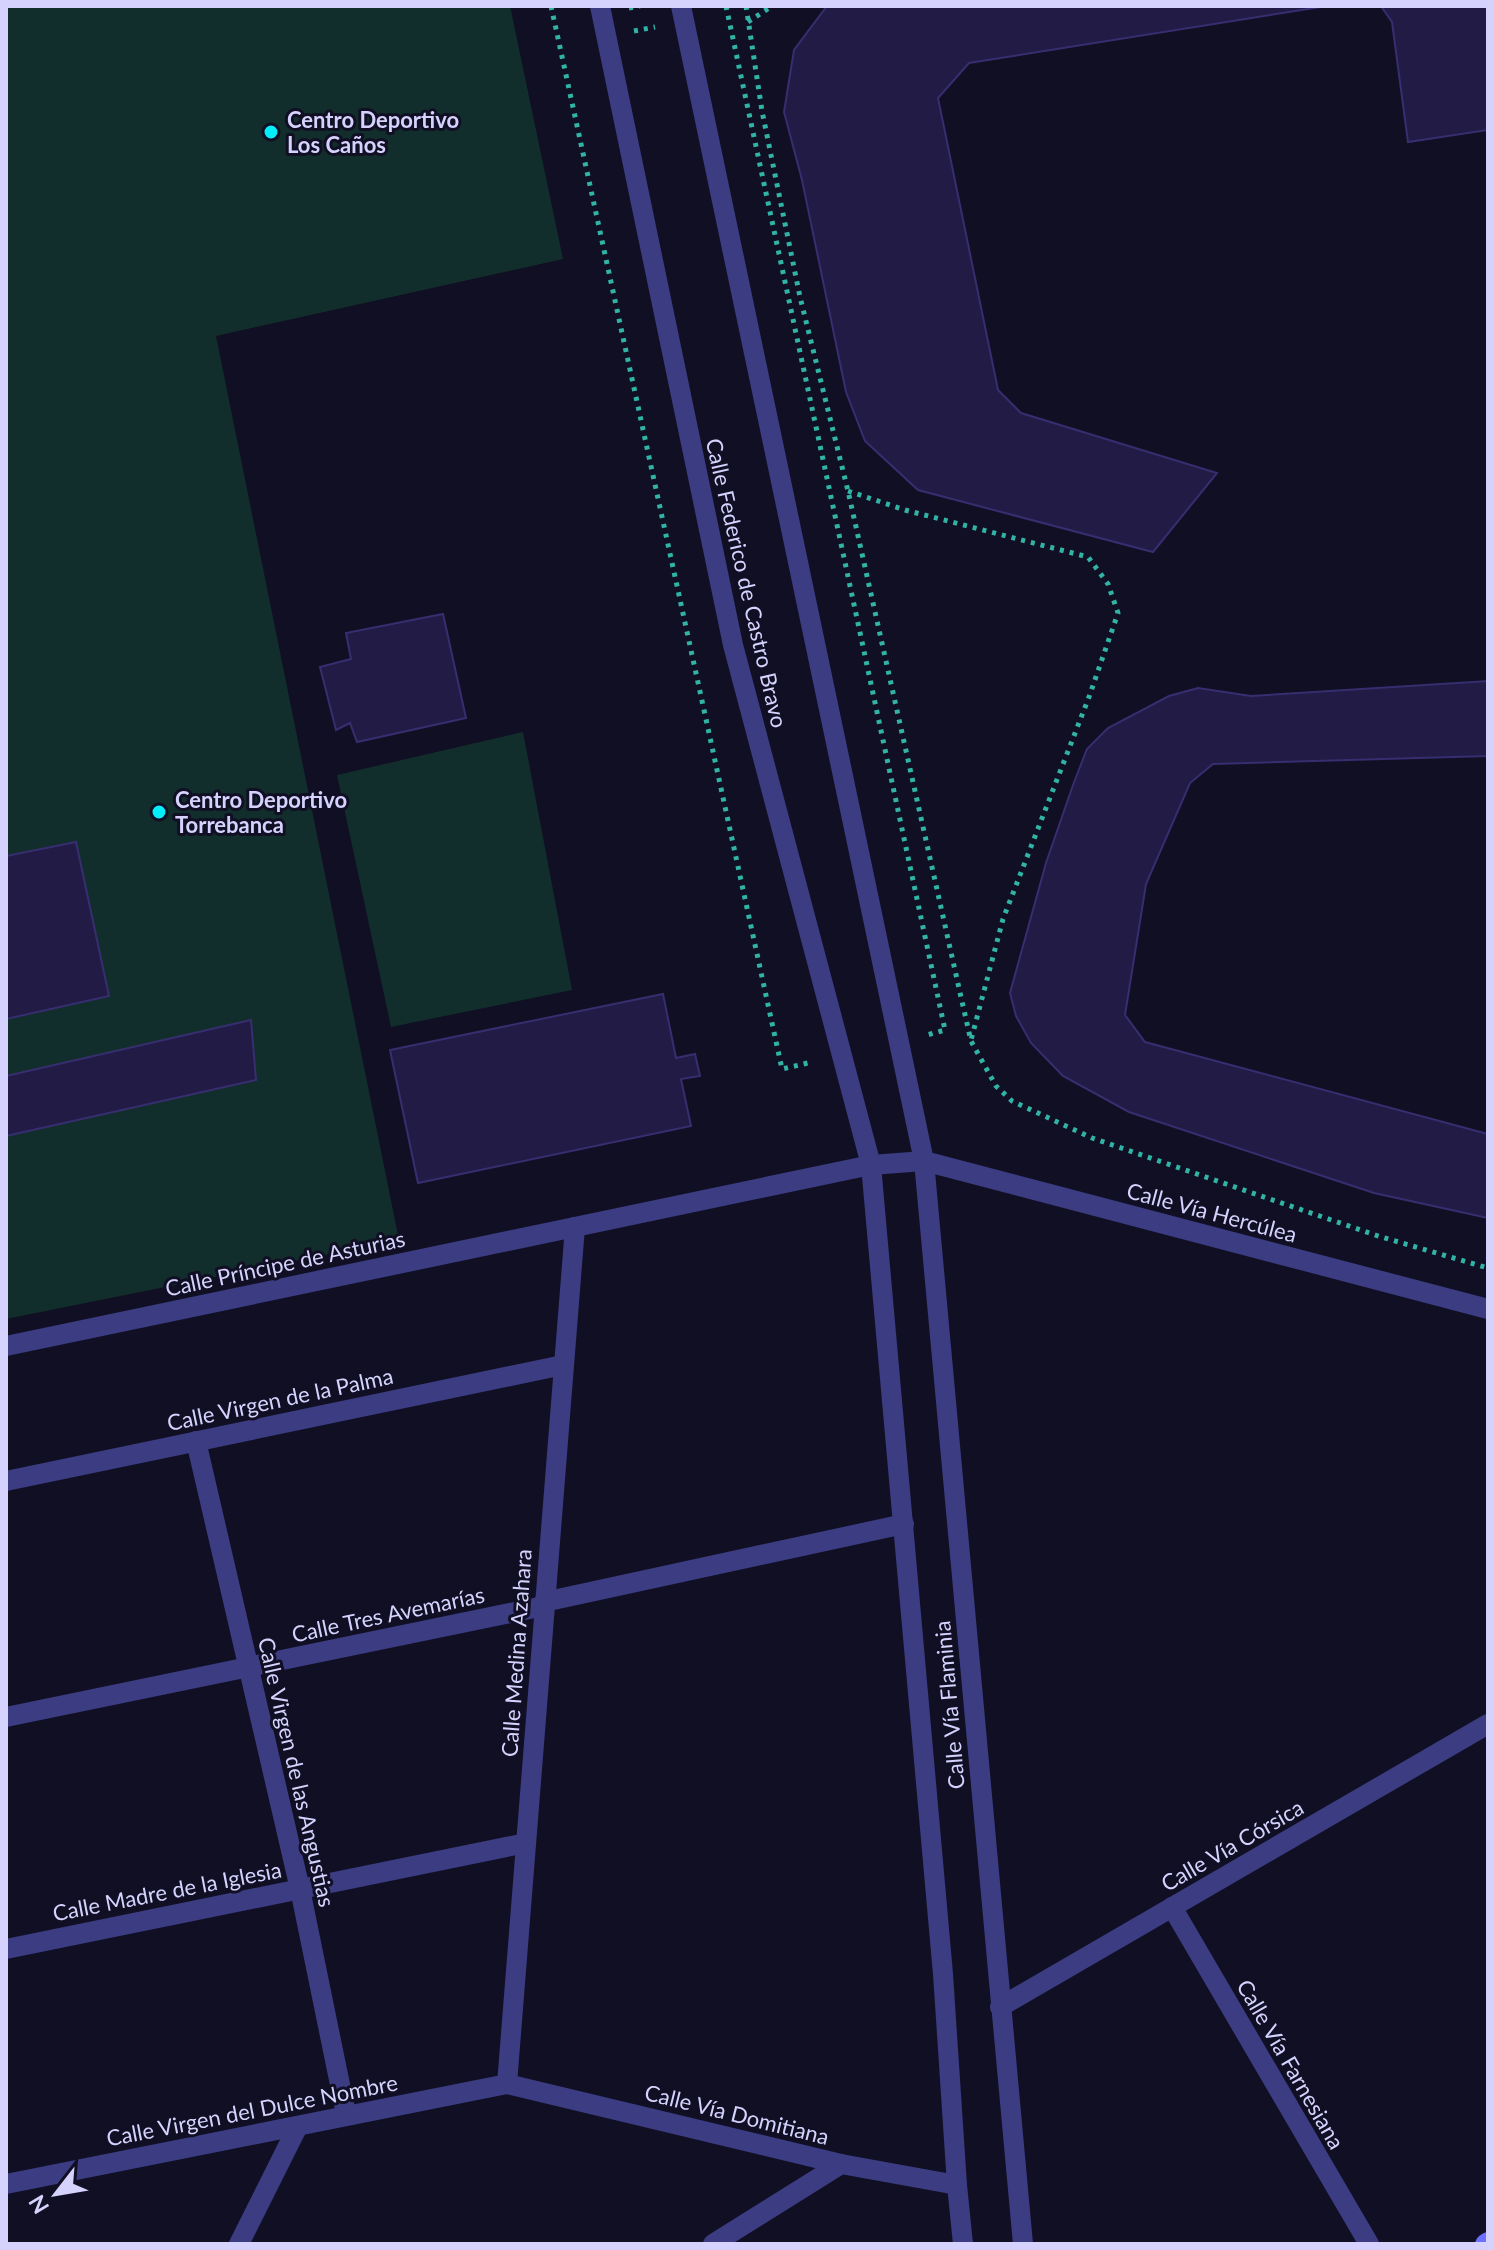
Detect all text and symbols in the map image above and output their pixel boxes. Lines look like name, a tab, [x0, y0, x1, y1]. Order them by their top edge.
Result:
place label: Centro Deportivo Los Caños	[287, 106, 459, 158]
marker: Centro Deportivo Los Caños	[262, 123, 280, 141]
street label: Calle Federico de Castro Bravo	[701, 436, 793, 730]
place label: Centro Deportivo Torrebanca	[175, 786, 347, 838]
marker: Centro Deportivo Torrebanca	[150, 803, 168, 821]
street label: Calle Vía Hercúlea	[1124, 1176, 1300, 1248]
street label: Calle Príncipe de Asturias	[163, 1224, 407, 1302]
street label: Calle Virgen de la Palma	[164, 1362, 396, 1436]
street label: Calle Medina Azahara	[495, 1548, 537, 1758]
street label: Calle Tres Avemarías	[289, 1580, 487, 1648]
street label: Calle Vía Flaminia	[928, 1620, 970, 1790]
street label: Calle Virgen de las Angustias	[253, 1635, 341, 1909]
street label: Calle Vía Córsica	[1156, 1793, 1308, 1897]
street label: Calle Madre de la Iglesia	[50, 1856, 284, 1926]
street label: Calle Vía Farnesiana	[1231, 1974, 1351, 2154]
street label: Calle Virgen del Dulce Nombre	[104, 2069, 400, 2151]
street label: Calle Vía Domitiana	[642, 2078, 832, 2150]
north arrow	[16, 2154, 96, 2234]
text: N	[22, 2190, 54, 2219]

